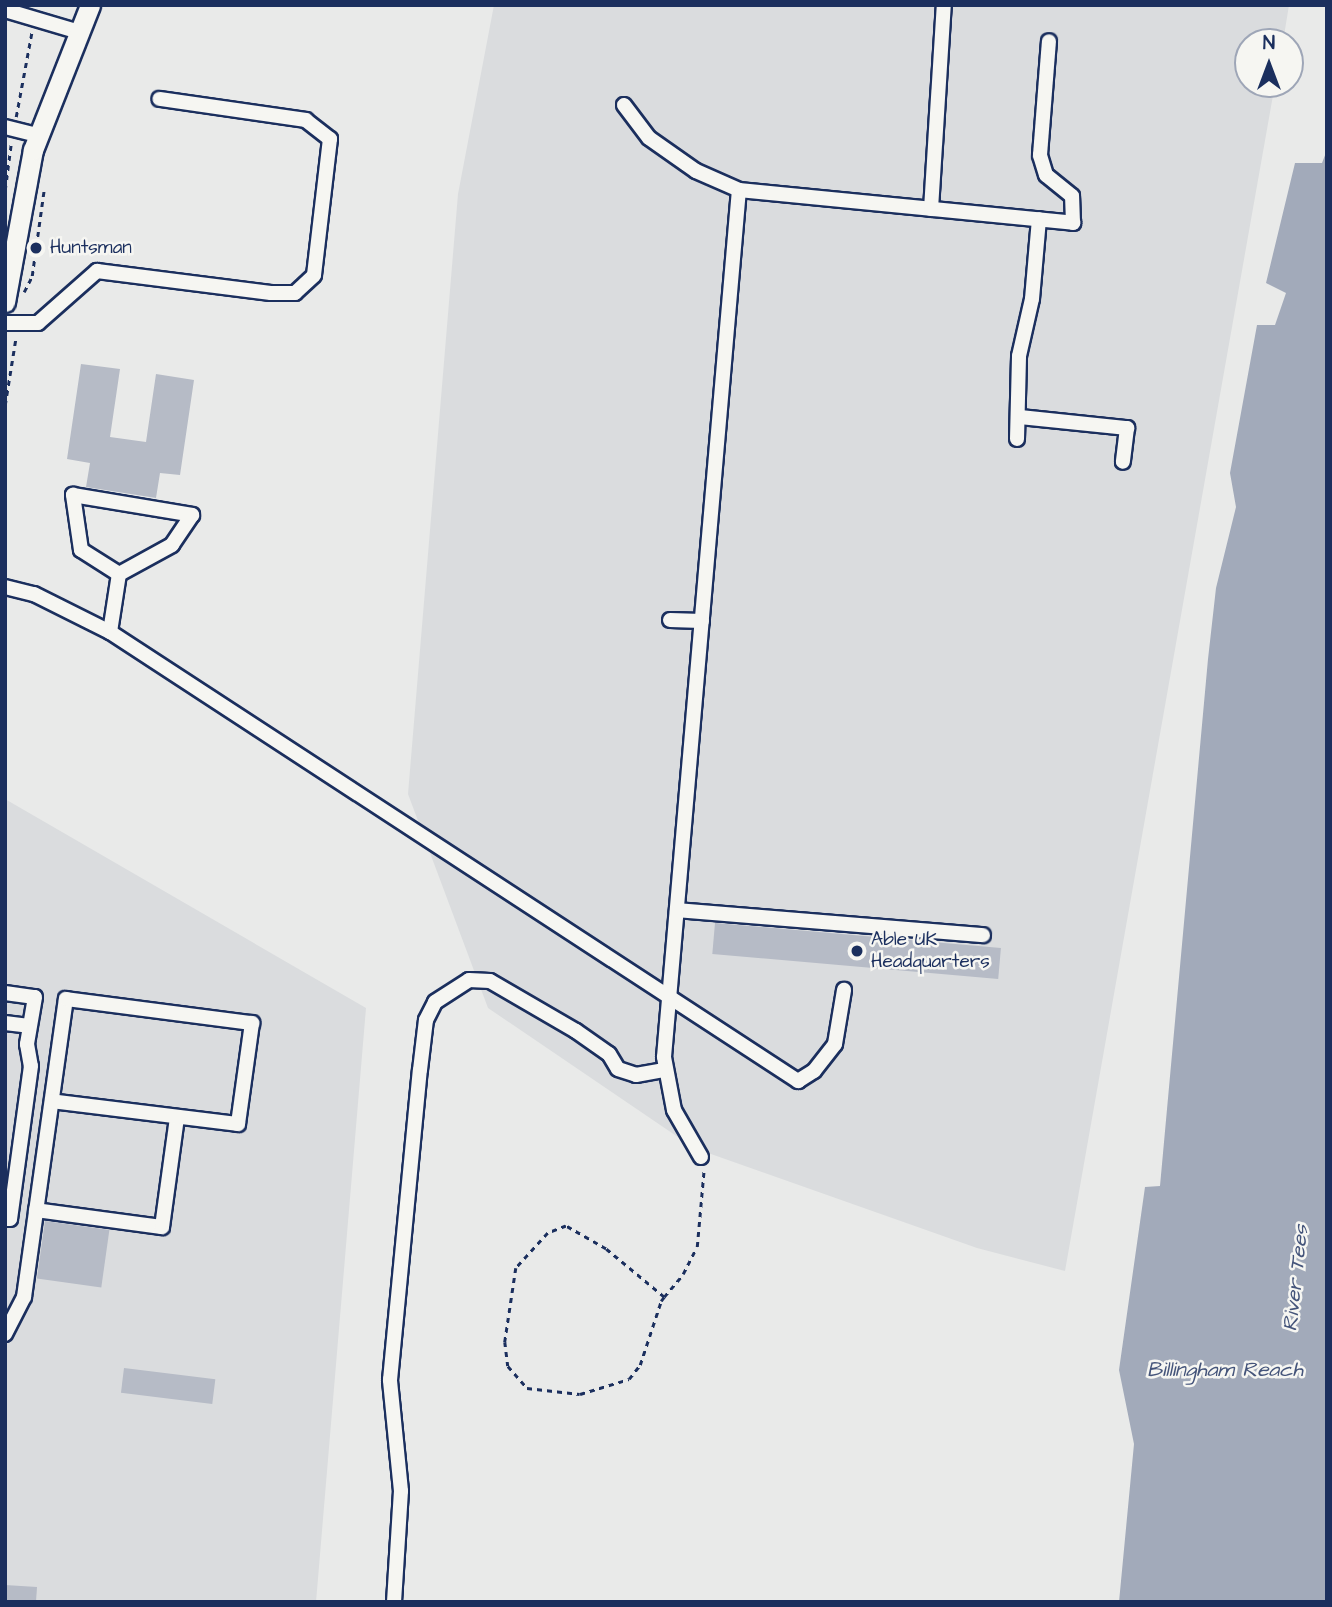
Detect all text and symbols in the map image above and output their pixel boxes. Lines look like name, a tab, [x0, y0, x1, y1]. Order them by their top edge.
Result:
north arrow	[1234, 28, 1304, 98]
text: N	[1263, 30, 1275, 57]
place label: Huntsman	[50, 237, 132, 259]
marker: Huntsman	[28, 240, 44, 256]
place label: Able UK Headquarters	[871, 929, 990, 973]
marker: Able UK Headquarters	[849, 943, 865, 959]
water label: River Tees	[1278, 1224, 1314, 1332]
water label: Billingham Reach	[1147, 1357, 1303, 1383]

